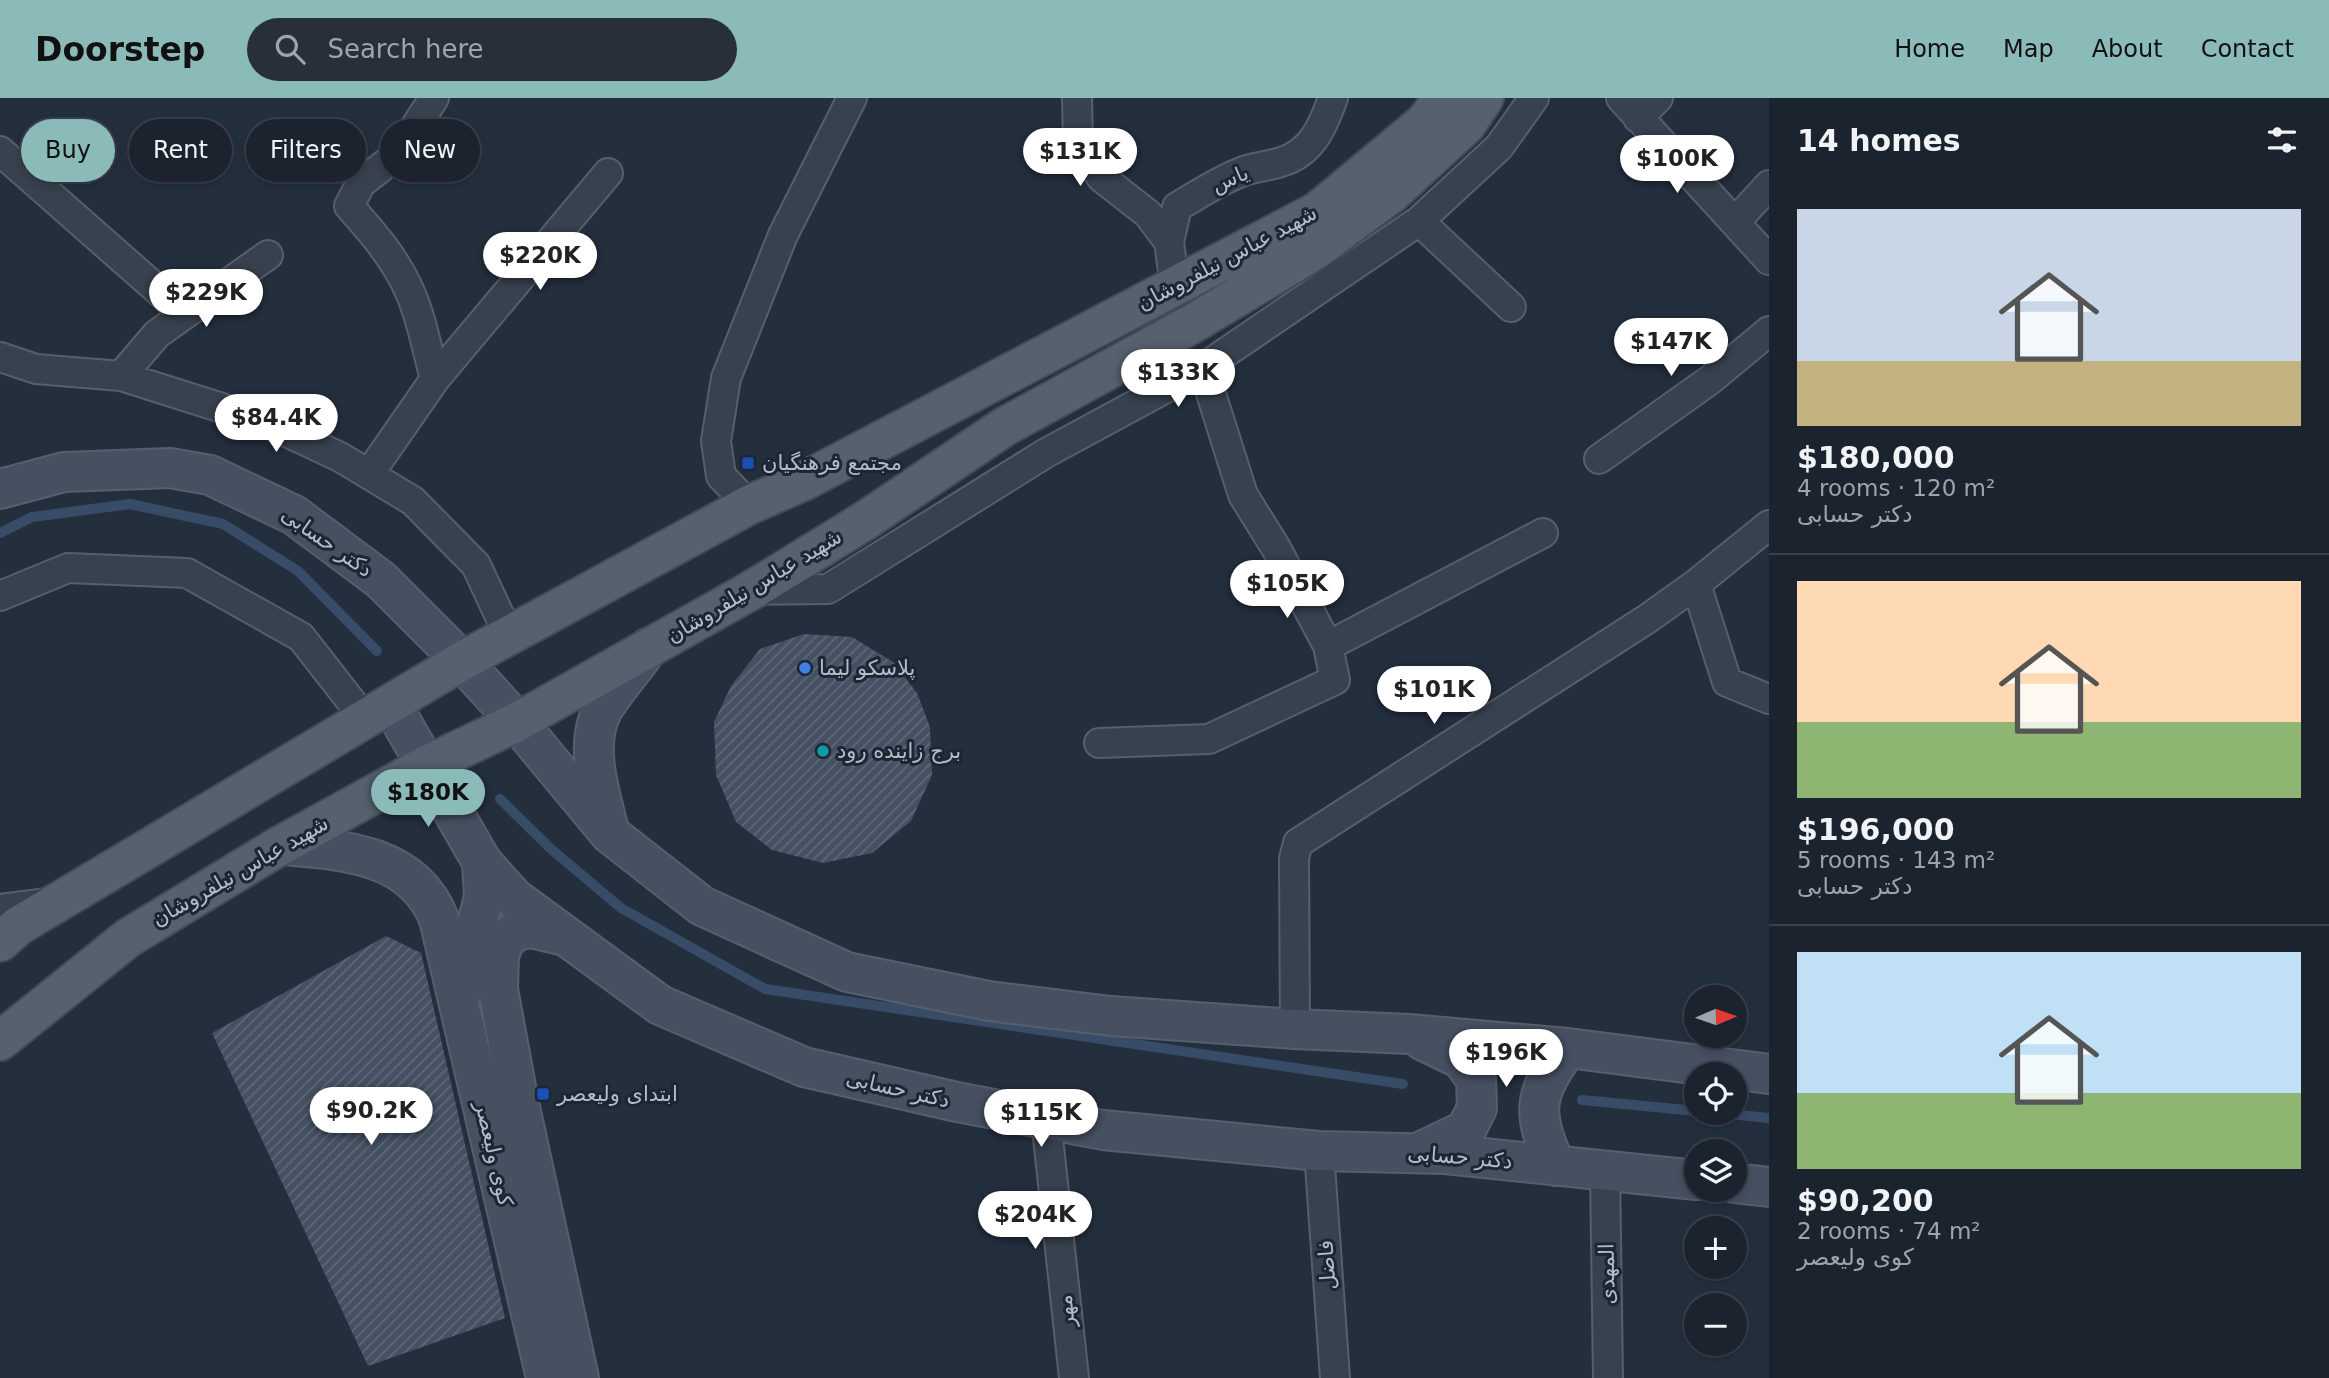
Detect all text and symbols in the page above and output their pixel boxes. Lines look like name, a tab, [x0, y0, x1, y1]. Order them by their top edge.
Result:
search box	[247, 18, 737, 81]
text: Doorstep	[35, 30, 205, 69]
icon: search	[271, 30, 309, 68]
text: Search here	[327, 34, 484, 64]
text: Home	[1894, 35, 1965, 63]
text: Map	[2003, 35, 2054, 63]
text: About	[2092, 35, 2163, 63]
text: Contact	[2201, 35, 2294, 63]
chip: Buy	[21, 119, 115, 182]
chip: Rent	[129, 119, 232, 182]
chip: Filters	[246, 119, 366, 182]
chip: New	[380, 119, 480, 182]
icon: filters	[2263, 121, 2301, 159]
text: 14 homes	[1797, 123, 1961, 158]
pin: $131K	[1031, 129, 1129, 188]
pin: $100K	[1628, 136, 1726, 195]
text: $131K	[1039, 138, 1121, 164]
text: $100K	[1636, 145, 1718, 171]
street label: یاس	[1208, 160, 1252, 197]
street label: شهید عباس نیلفروشان	[1133, 201, 1321, 315]
pin: $220K	[491, 232, 589, 292]
text: $220K	[499, 242, 581, 268]
icon: home	[1986, 254, 2112, 380]
pin: $229K	[157, 270, 255, 329]
text: $229K	[165, 279, 247, 305]
pin: $147K	[1622, 318, 1720, 378]
text: $147K	[1630, 328, 1712, 354]
pin: $133K	[1129, 350, 1227, 409]
text: $133K	[1137, 359, 1219, 385]
pin: $84.4K	[219, 394, 333, 454]
text: $84.4K	[231, 404, 321, 430]
text: $180,000	[1797, 440, 1955, 475]
place label: مجتمع فرهنگیان	[762, 451, 902, 475]
marker: مجتمع فرهنگیان	[740, 455, 756, 471]
text: 4 rooms · 120 m²	[1797, 475, 1995, 501]
text: دکتر حسابی	[1797, 501, 1912, 527]
street label: دکتر حسابی	[277, 502, 377, 582]
street label: شهید عباس نیلفروشان	[662, 524, 846, 648]
pin: $105K	[1238, 560, 1336, 620]
text: $105K	[1246, 570, 1328, 596]
icon: home	[1986, 626, 2112, 752]
place label: پلاسکو لیما	[819, 656, 916, 680]
marker: پلاسکو لیما	[797, 660, 813, 676]
pin: $101K	[1385, 666, 1483, 726]
text: $101K	[1393, 676, 1475, 702]
place label: برج زاینده رود	[837, 739, 961, 764]
marker: برج زاینده رود	[815, 743, 831, 759]
pin: $180K	[379, 770, 477, 829]
text: $180K	[387, 779, 469, 805]
street label: شهید عباس نیلفروشان	[147, 811, 333, 931]
text: $196,000	[1797, 812, 1955, 847]
text: 5 rooms · 143 m²	[1797, 847, 1995, 873]
text: دکتر حسابی	[1797, 873, 1912, 899]
north arrow	[1684, 985, 1746, 1048]
map controls	[1684, 985, 1747, 1356]
icon: home	[1986, 997, 2112, 1123]
pin: $196K	[1457, 1030, 1555, 1089]
text: $196K	[1465, 1039, 1547, 1065]
button: locate	[1684, 1062, 1747, 1125]
street label: دکتر حسابی	[844, 1065, 952, 1113]
place label: ابتدای ولیعصر	[556, 1082, 678, 1106]
marker: ابتدای ولیعصر	[535, 1086, 551, 1102]
pin: $90.2K	[314, 1088, 428, 1147]
pin: $115K	[992, 1090, 1090, 1149]
text: $90.2K	[326, 1097, 416, 1123]
street label: کوی ولیعصر	[470, 1098, 518, 1209]
text: $115K	[1000, 1099, 1082, 1125]
button: layers	[1684, 1139, 1747, 1202]
street label: دکتر حسابی	[1406, 1140, 1514, 1174]
text: $90,200	[1797, 1183, 1934, 1218]
pin: $204K	[986, 1192, 1084, 1251]
text: $204K	[994, 1201, 1076, 1227]
button: +	[1684, 1216, 1747, 1279]
text: 2 rooms · 74 m²	[1797, 1218, 1981, 1244]
street label: فاضل	[1313, 1239, 1341, 1291]
street label: المهدی	[1594, 1243, 1620, 1305]
text: کوی ولیعصر	[1797, 1244, 1914, 1270]
button: −	[1684, 1293, 1747, 1356]
street label: مهر	[1052, 1294, 1080, 1329]

